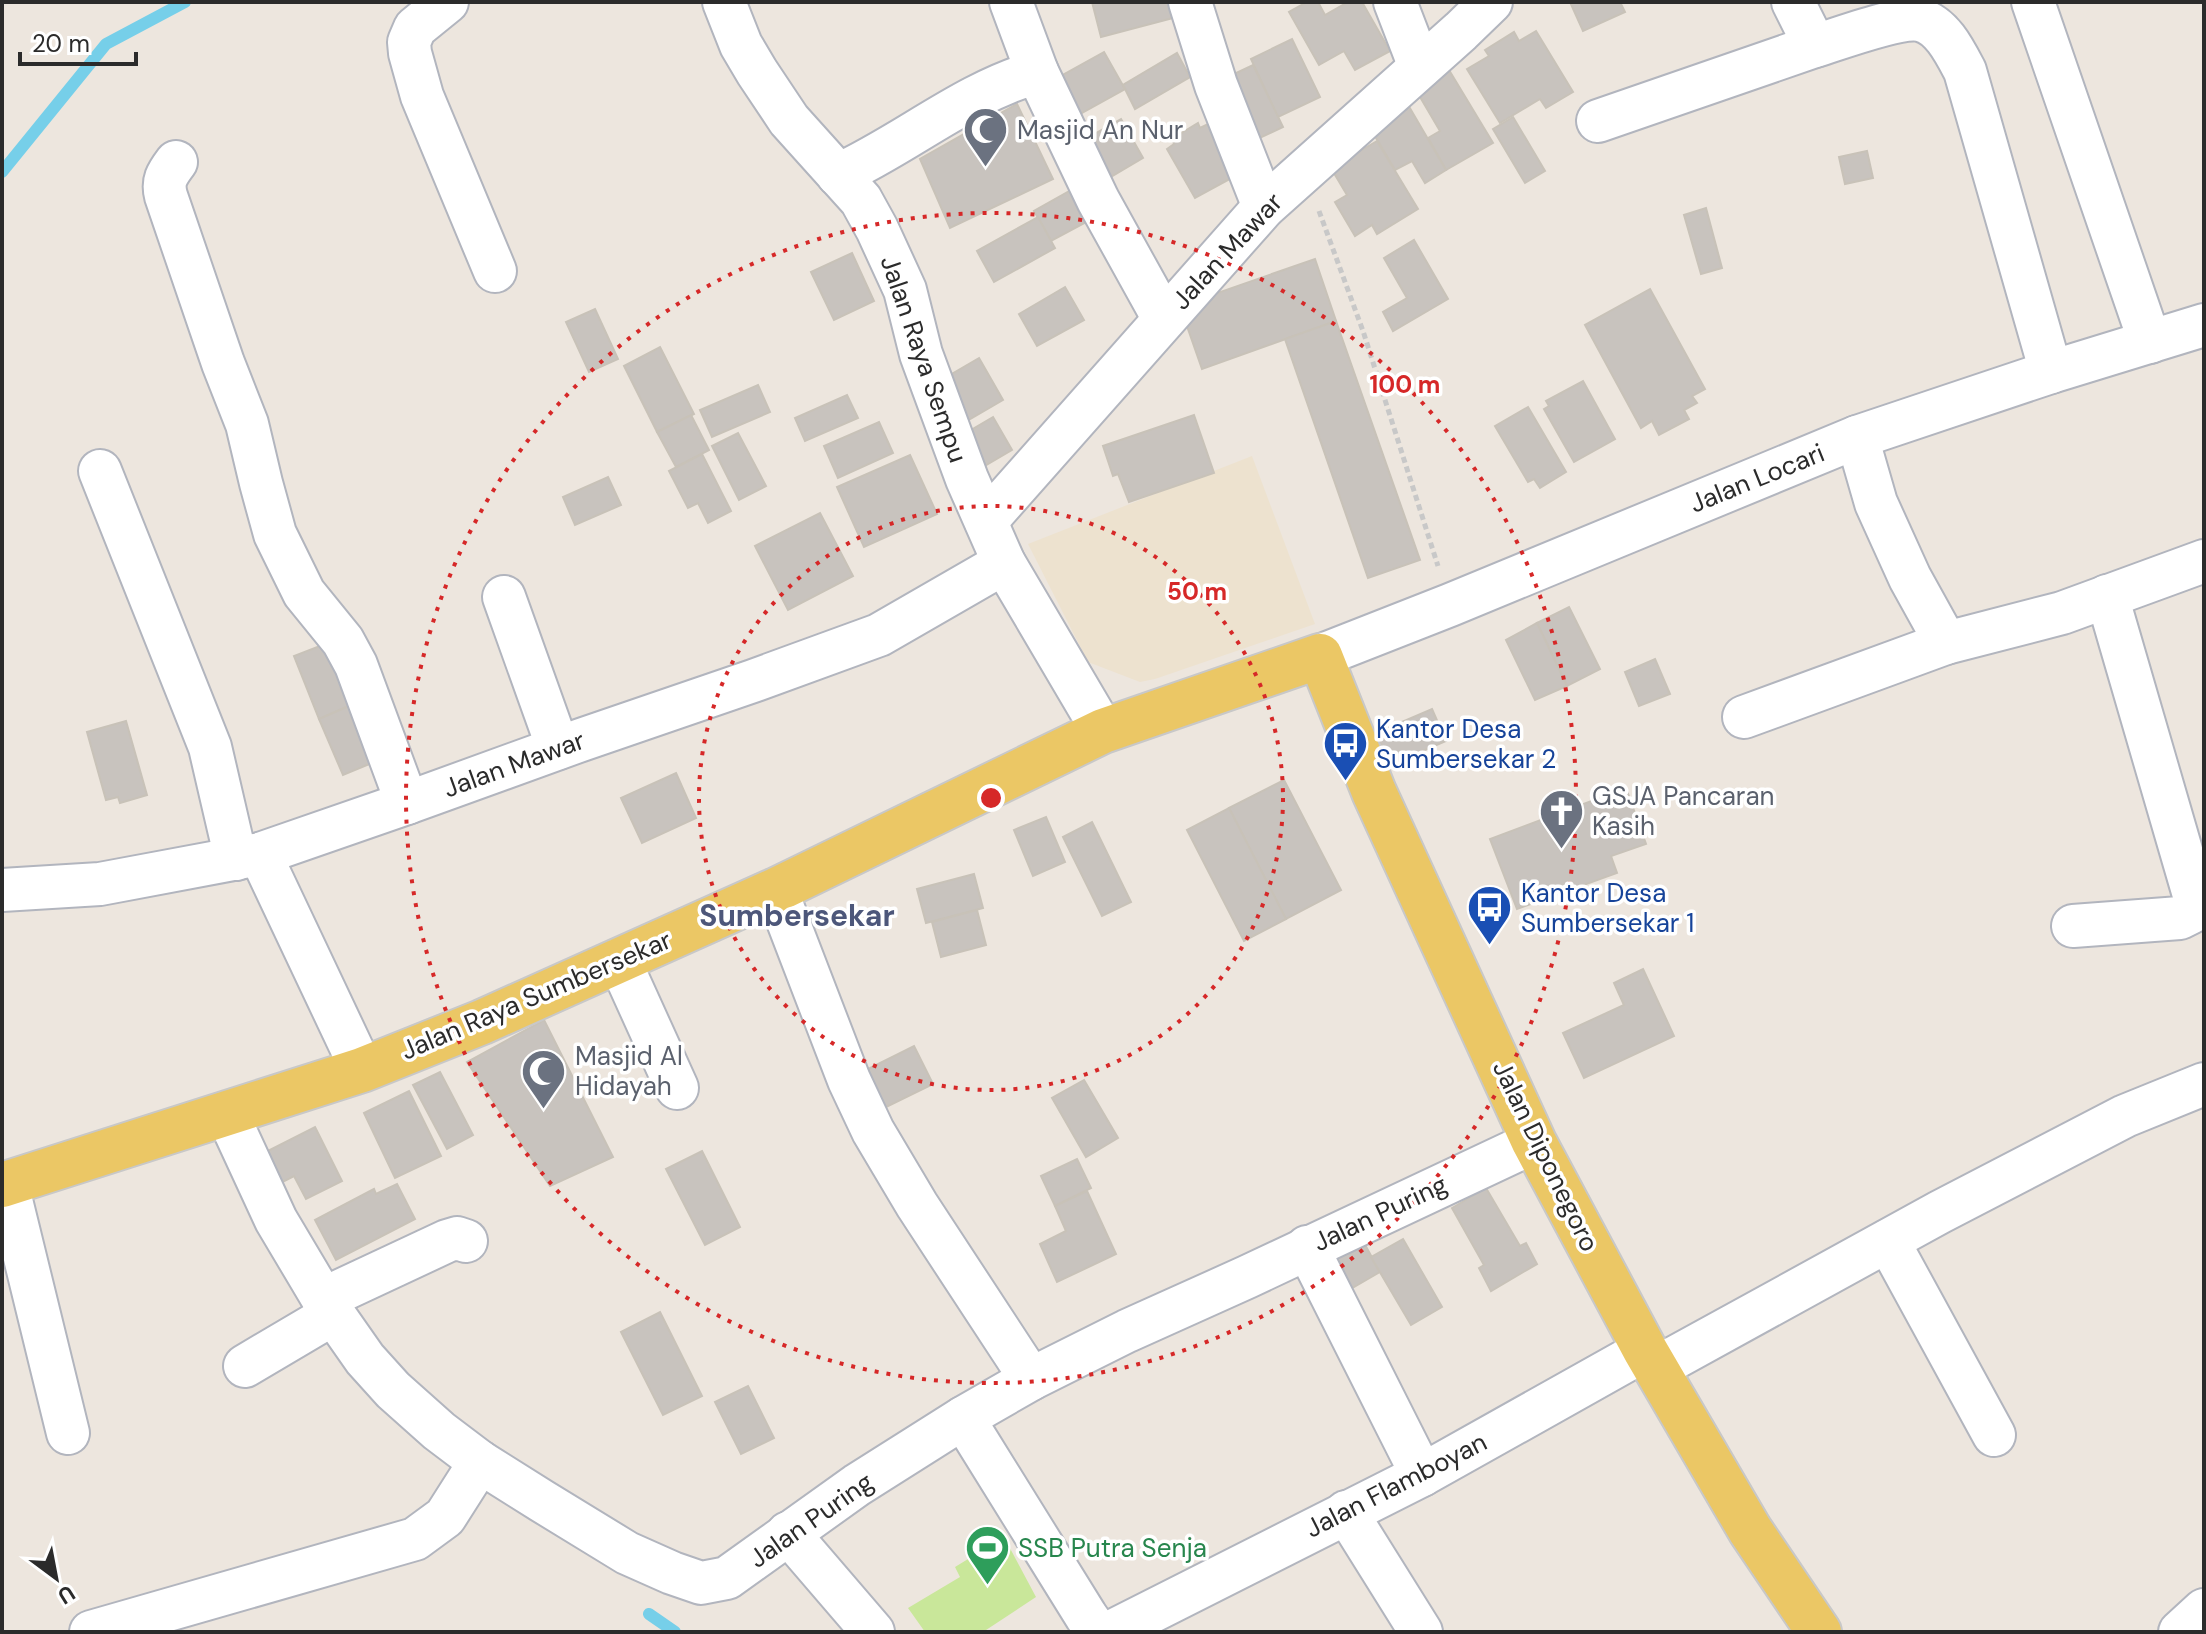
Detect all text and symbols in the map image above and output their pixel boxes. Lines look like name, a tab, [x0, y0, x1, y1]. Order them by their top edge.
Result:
scale bar	[20, 16, 136, 66]
text: 20 m	[32, 28, 90, 59]
mosque icon: Masjid An Nur	[962, 106, 1010, 169]
place label: Masjid An Nur	[1017, 113, 1183, 147]
street label: Jalan Mawar	[1164, 185, 1290, 317]
street label: Jalan Raya Sempu	[873, 251, 975, 467]
text: 100 m	[1370, 369, 1440, 400]
street label: Jalan Locari	[1685, 436, 1829, 520]
text: 50 m	[1167, 576, 1227, 607]
place label: Kantor Desa Sumbersekar 2	[1376, 712, 1556, 776]
bus stop icon: Kantor Desa Sumbersekar 2	[1321, 720, 1369, 783]
street label: Jalan Mawar	[439, 723, 589, 805]
place label: GSJA Pancaran Kasih	[1592, 779, 1774, 843]
centre of rings	[977, 784, 1005, 812]
church icon: GSJA Pancaran Kasih	[1537, 787, 1585, 850]
place label: Kantor Desa Sumbersekar 1	[1521, 876, 1694, 940]
bus stop icon: Kantor Desa Sumbersekar 1	[1466, 884, 1514, 947]
district label: Sumbersekar	[699, 896, 895, 935]
street label: Jalan Raya Sumbersekar	[395, 923, 677, 1067]
place label: Masjid Al Hidayah	[575, 1039, 683, 1103]
mosque icon: Masjid Al Hidayah	[520, 1047, 568, 1110]
street label: Jalan Diponegoro	[1485, 1055, 1607, 1257]
street label: Jalan Puring	[1307, 1167, 1453, 1259]
street label: Jalan Flamboyan	[1299, 1425, 1493, 1545]
street label: Jalan Puring	[742, 1465, 880, 1575]
sports icon: SSB Putra Senja	[963, 1524, 1011, 1587]
place label: SSB Putra Senja	[1018, 1531, 1207, 1565]
north arrow	[16, 1538, 96, 1618]
text: U	[52, 1578, 80, 1611]

